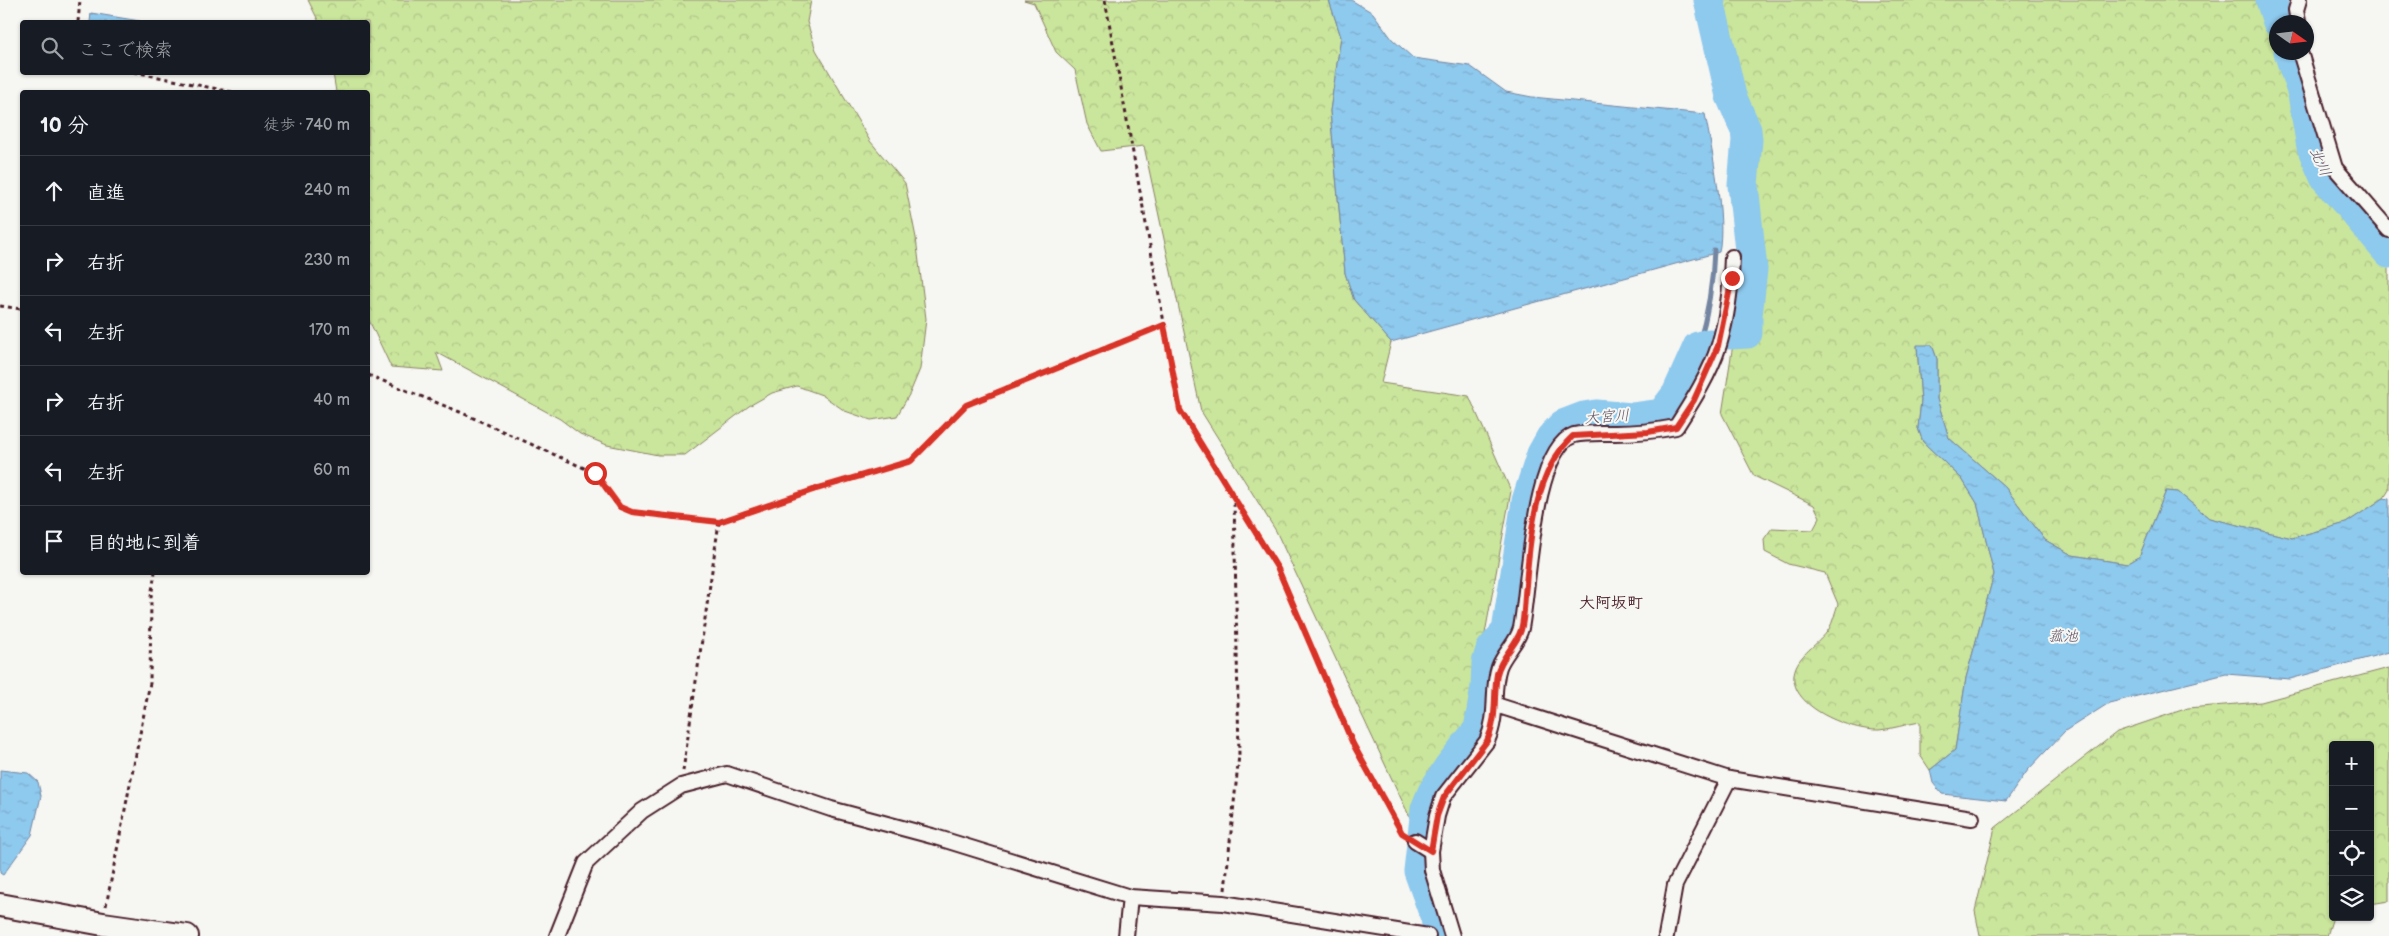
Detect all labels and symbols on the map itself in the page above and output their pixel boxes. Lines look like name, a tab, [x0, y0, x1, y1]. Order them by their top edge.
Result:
north arrow	[2269, 15, 2314, 60]
water label: 北川	[2305, 144, 2335, 180]
route end	[1721, 267, 1744, 290]
water label: 大宮川	[1584, 406, 1630, 428]
route start	[584, 462, 607, 485]
district label: 大阿坂町	[1579, 594, 1643, 613]
water label: 菰池	[2048, 627, 2079, 646]

